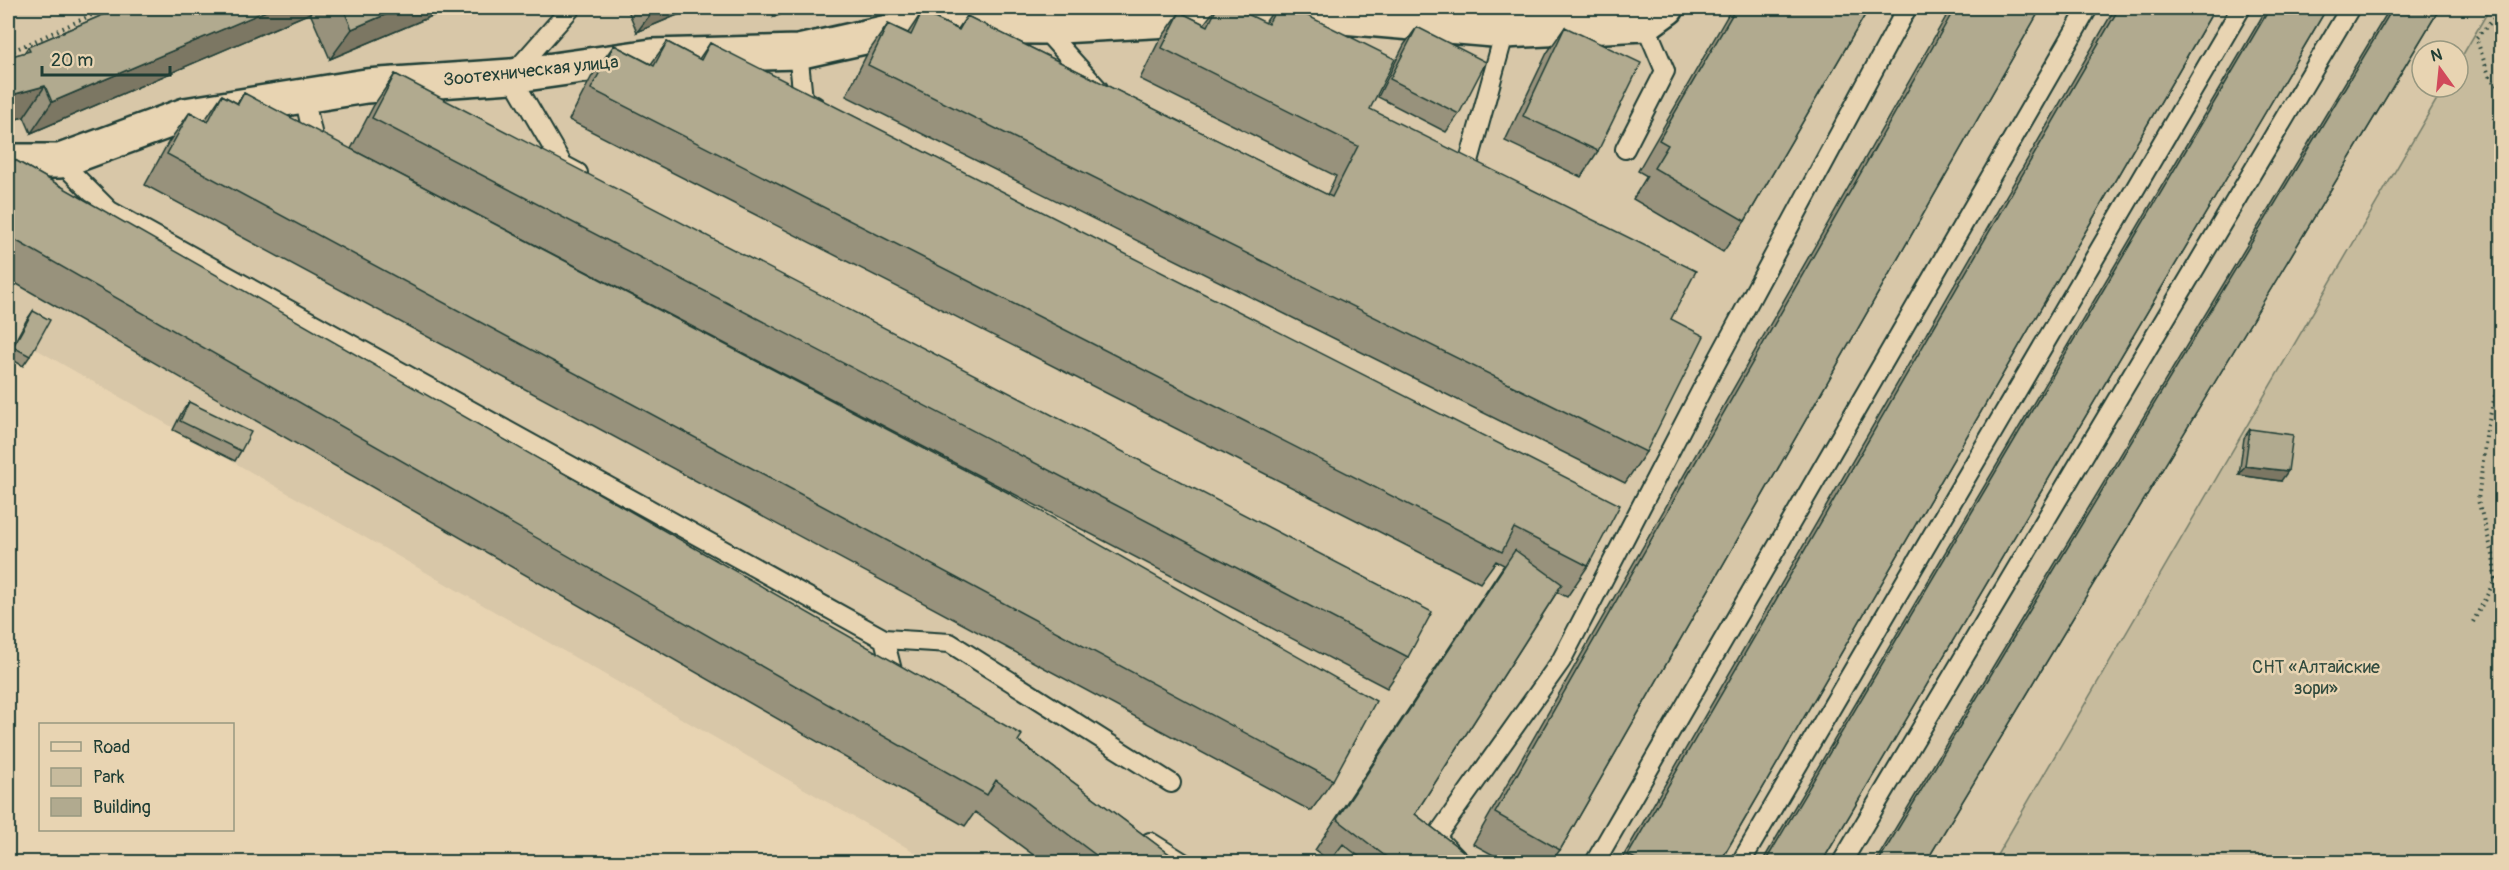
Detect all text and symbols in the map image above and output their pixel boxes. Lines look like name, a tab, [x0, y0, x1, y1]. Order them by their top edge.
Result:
scale bar	[42, 39, 170, 77]
north arrow	[2410, 39, 2470, 99]
text: N	[2429, 44, 2444, 67]
text: 20 m	[51, 49, 93, 72]
street label: Зоотехническая улица	[442, 50, 620, 92]
park label: СНТ «Алтайские зори»	[2252, 656, 2380, 700]
legend	[39, 723, 234, 831]
text: Road	[93, 736, 130, 759]
text: Park	[93, 766, 125, 789]
text: Building	[93, 796, 151, 819]

